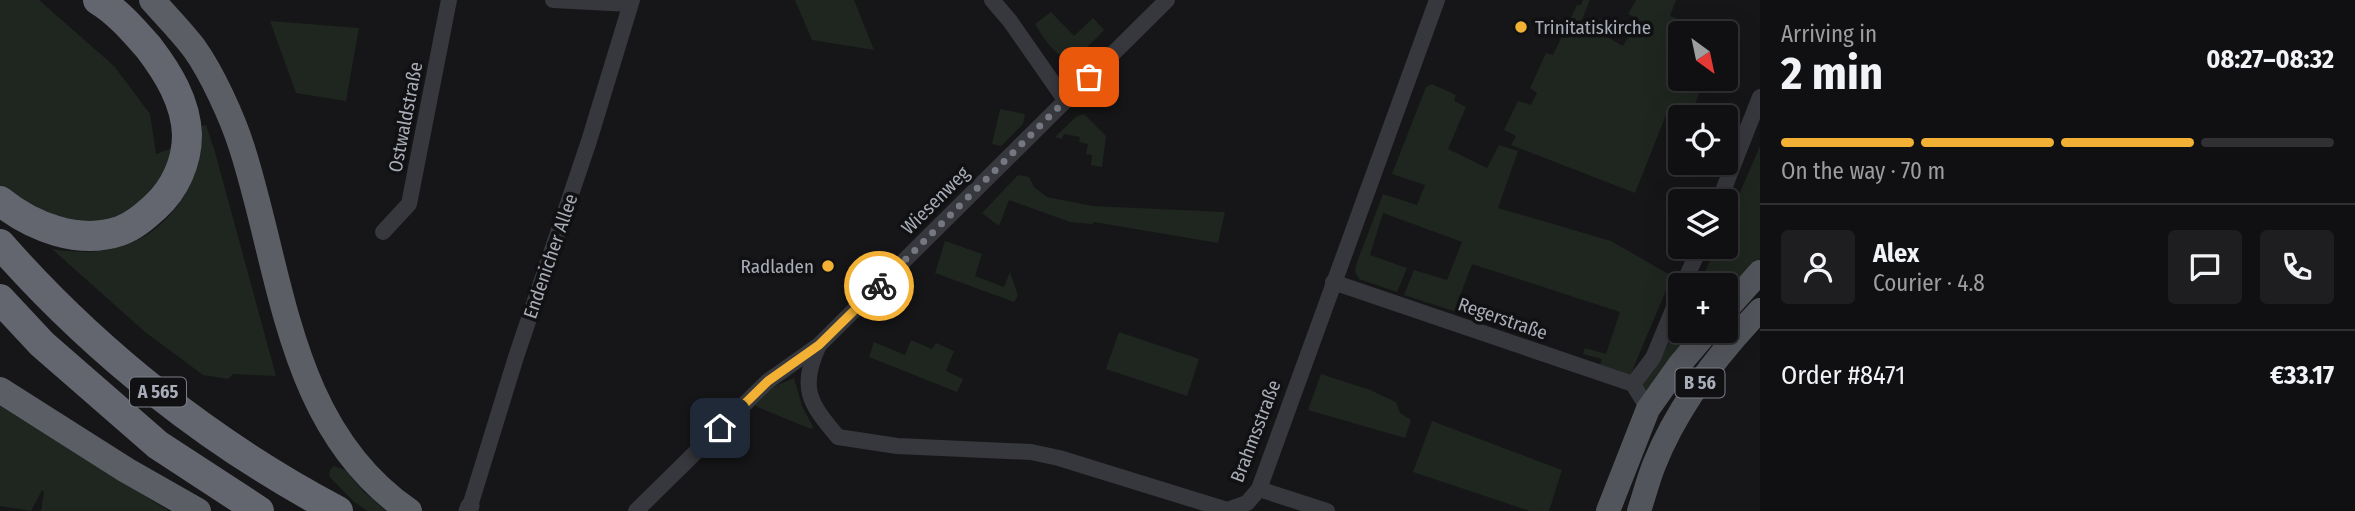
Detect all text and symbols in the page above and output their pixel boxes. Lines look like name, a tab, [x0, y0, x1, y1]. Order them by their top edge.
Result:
place label: Trinitatiskirche	[1535, 16, 1651, 39]
marker: Trinitatiskirche	[1513, 19, 1529, 35]
text: Arriving in	[1781, 20, 1877, 48]
north arrow	[1668, 21, 1738, 91]
map controls	[1668, 21, 1738, 343]
text: 08:27–08:32	[2206, 44, 2334, 75]
text: 2 min	[1781, 46, 1883, 101]
pin	[1059, 47, 1119, 107]
icon: bag	[1070, 58, 1108, 96]
street label: Ostwaldstraße	[384, 60, 427, 174]
button: locate	[1668, 105, 1738, 175]
text: On the way · 70 m	[1781, 157, 1945, 185]
street label: Wiesenweg	[897, 162, 974, 239]
button: layers	[1668, 189, 1738, 259]
street label: Endenicher Allee	[518, 191, 583, 322]
button: person	[1781, 230, 1855, 304]
button: chat	[2168, 230, 2242, 304]
button: phone	[2260, 230, 2334, 304]
text: Alex	[1873, 238, 1919, 269]
courier	[844, 251, 914, 321]
place label: Radladen	[741, 255, 814, 278]
marker: Radladen	[820, 258, 836, 274]
icon: bike	[860, 267, 898, 305]
text: Courier · 4.8	[1873, 269, 1985, 297]
button: +	[1668, 273, 1738, 343]
street label: Regerstraße	[1455, 292, 1551, 344]
text: Order #8471	[1781, 360, 1905, 391]
text: €33.17	[2270, 360, 2334, 391]
road number: B 56	[1676, 368, 1724, 398]
street label: Brahmsstraße	[1225, 377, 1285, 485]
road number: A 565	[130, 378, 186, 406]
pin	[690, 398, 750, 458]
icon: home	[701, 409, 739, 447]

